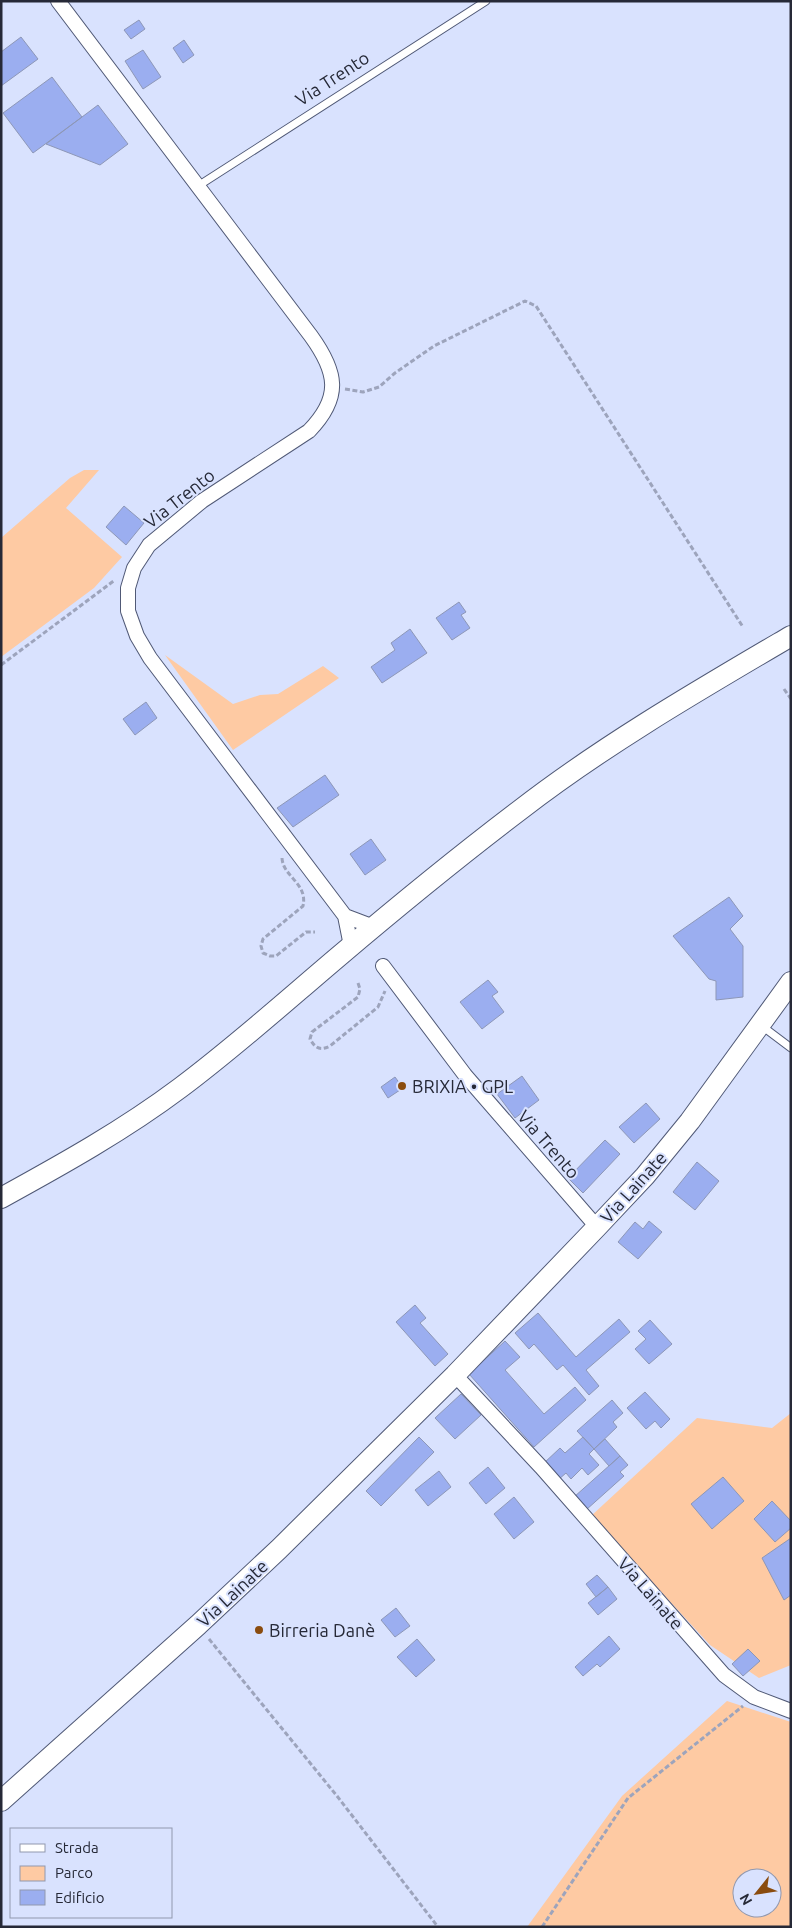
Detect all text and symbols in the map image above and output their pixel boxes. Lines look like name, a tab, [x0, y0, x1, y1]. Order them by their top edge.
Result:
street label: Via Trento	[291, 47, 373, 109]
street label: Via Trento	[140, 464, 218, 532]
place label: BRIXIA • GPL	[412, 1076, 513, 1096]
marker: BRIXIA • GPL	[396, 1080, 408, 1092]
street label: Via Trento	[514, 1106, 584, 1182]
street label: Via Lainate	[596, 1147, 670, 1227]
street label: Via Lainate	[614, 1553, 688, 1633]
street label: Via Lainate	[193, 1555, 271, 1631]
place label: Birreria Danè	[269, 1620, 375, 1640]
marker: Birreria Danè	[253, 1624, 265, 1636]
legend	[10, 1828, 172, 1918]
text: Strada	[55, 1839, 99, 1856]
text: Parco	[55, 1864, 93, 1881]
north arrow	[732, 1868, 782, 1918]
text: Edificio	[55, 1889, 104, 1906]
text: N	[736, 1891, 755, 1908]

